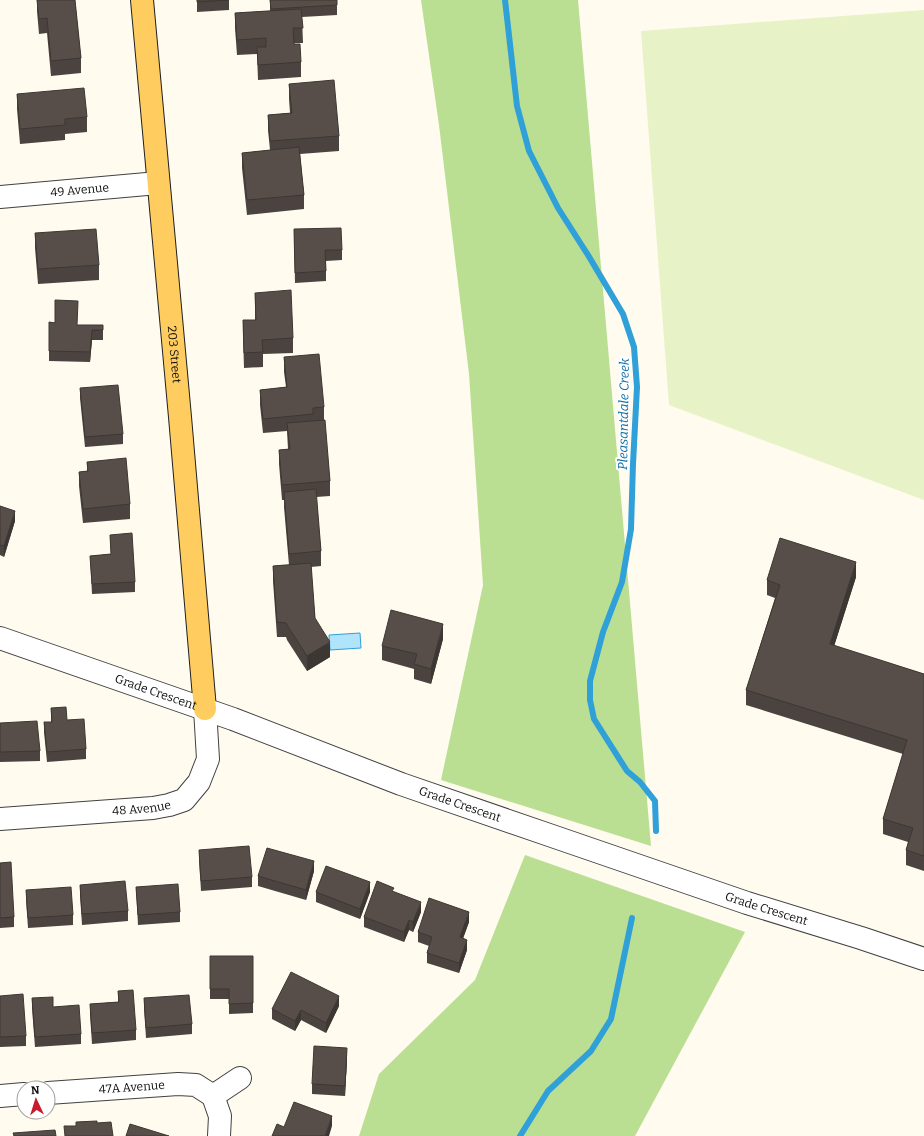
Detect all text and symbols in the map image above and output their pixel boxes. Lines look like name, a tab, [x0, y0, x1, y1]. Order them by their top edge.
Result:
street label: 49 Avenue	[50, 180, 110, 200]
street label: 203 Street	[165, 325, 184, 384]
water label: Pleasantdale Creek	[615, 357, 632, 470]
street label: Grade Crescent	[113, 671, 199, 713]
street label: Grade Crescent	[417, 784, 503, 825]
street label: 48 Avenue	[112, 798, 172, 818]
street label: Grade Crescent	[723, 889, 810, 928]
street label: 47A Avenue	[98, 1078, 165, 1096]
north arrow	[16, 1080, 56, 1120]
text: N	[31, 1084, 41, 1097]

